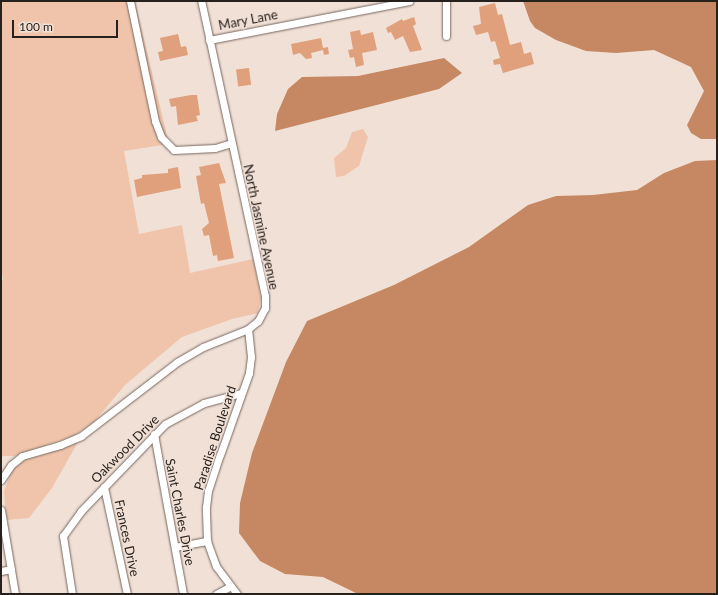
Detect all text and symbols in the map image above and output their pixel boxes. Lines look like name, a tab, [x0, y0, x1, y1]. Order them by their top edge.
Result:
street label: Mary Lane	[217, 7, 279, 33]
scale bar	[14, 12, 120, 38]
text: 100 m	[19, 19, 53, 34]
street label: North Jasmine Avenue	[240, 162, 282, 292]
street label: Paradise Boulevard	[191, 384, 239, 492]
street label: Oakwood Drive	[88, 412, 162, 486]
street label: Saint Charles Drive	[162, 457, 198, 567]
street label: Frances Drive	[111, 498, 143, 578]

